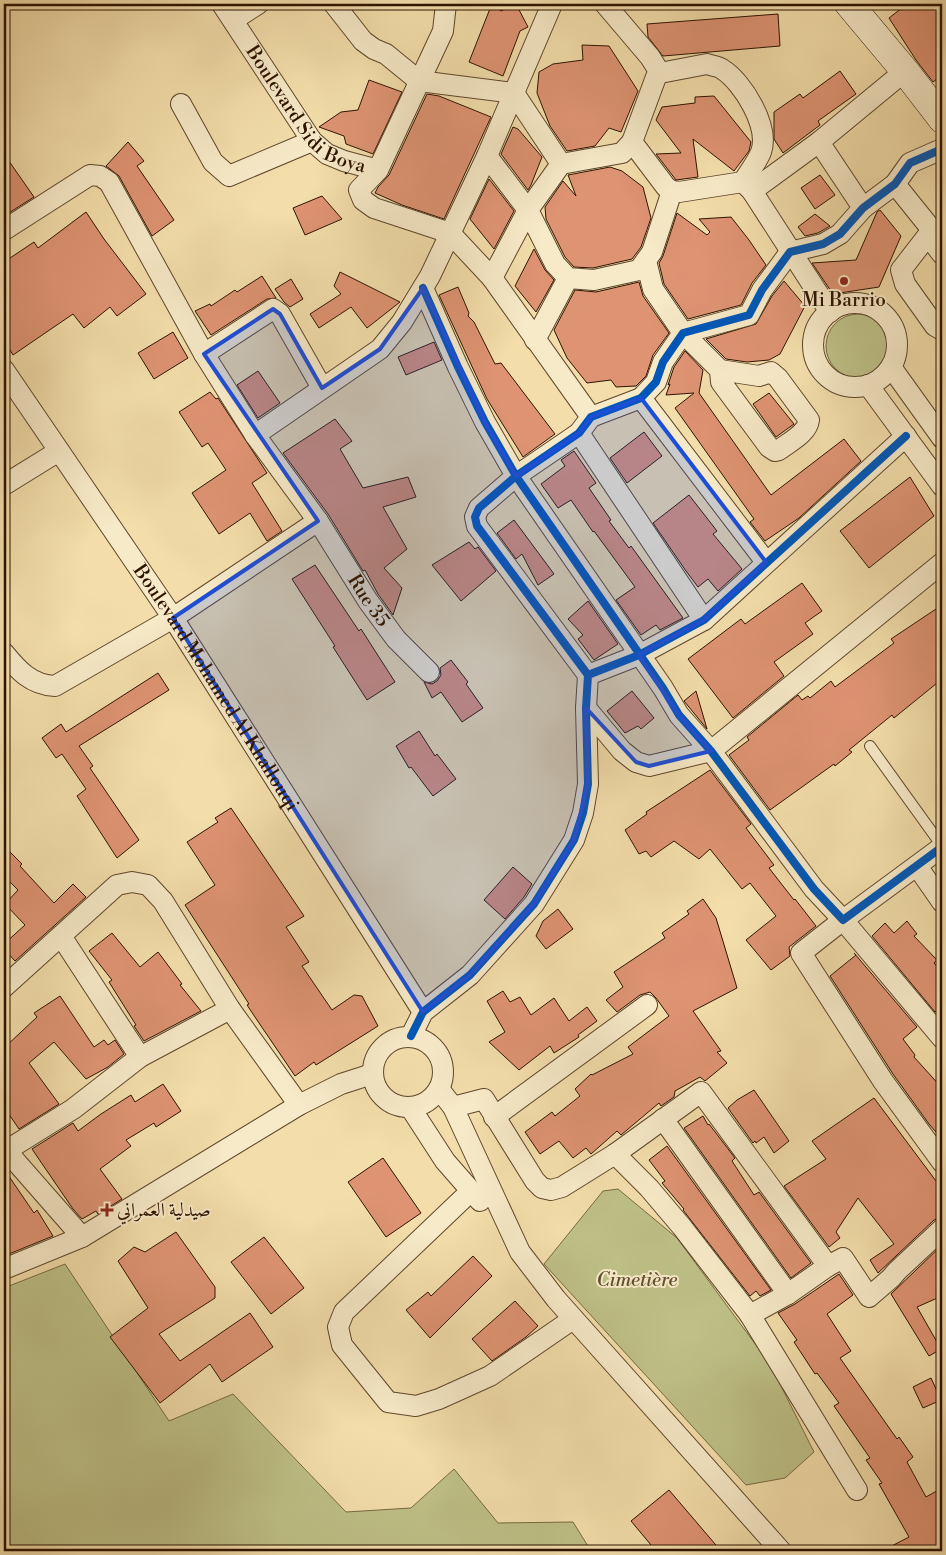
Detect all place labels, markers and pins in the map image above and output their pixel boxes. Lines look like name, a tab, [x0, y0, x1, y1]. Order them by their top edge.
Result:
marker: Mi Barrio	[838, 275, 850, 287]
place label: Mi Barrio	[802, 288, 886, 312]
place label: صيدلية العمراني	[117, 1198, 211, 1225]
marker: صيدلية العمراني	[101, 1204, 113, 1216]

